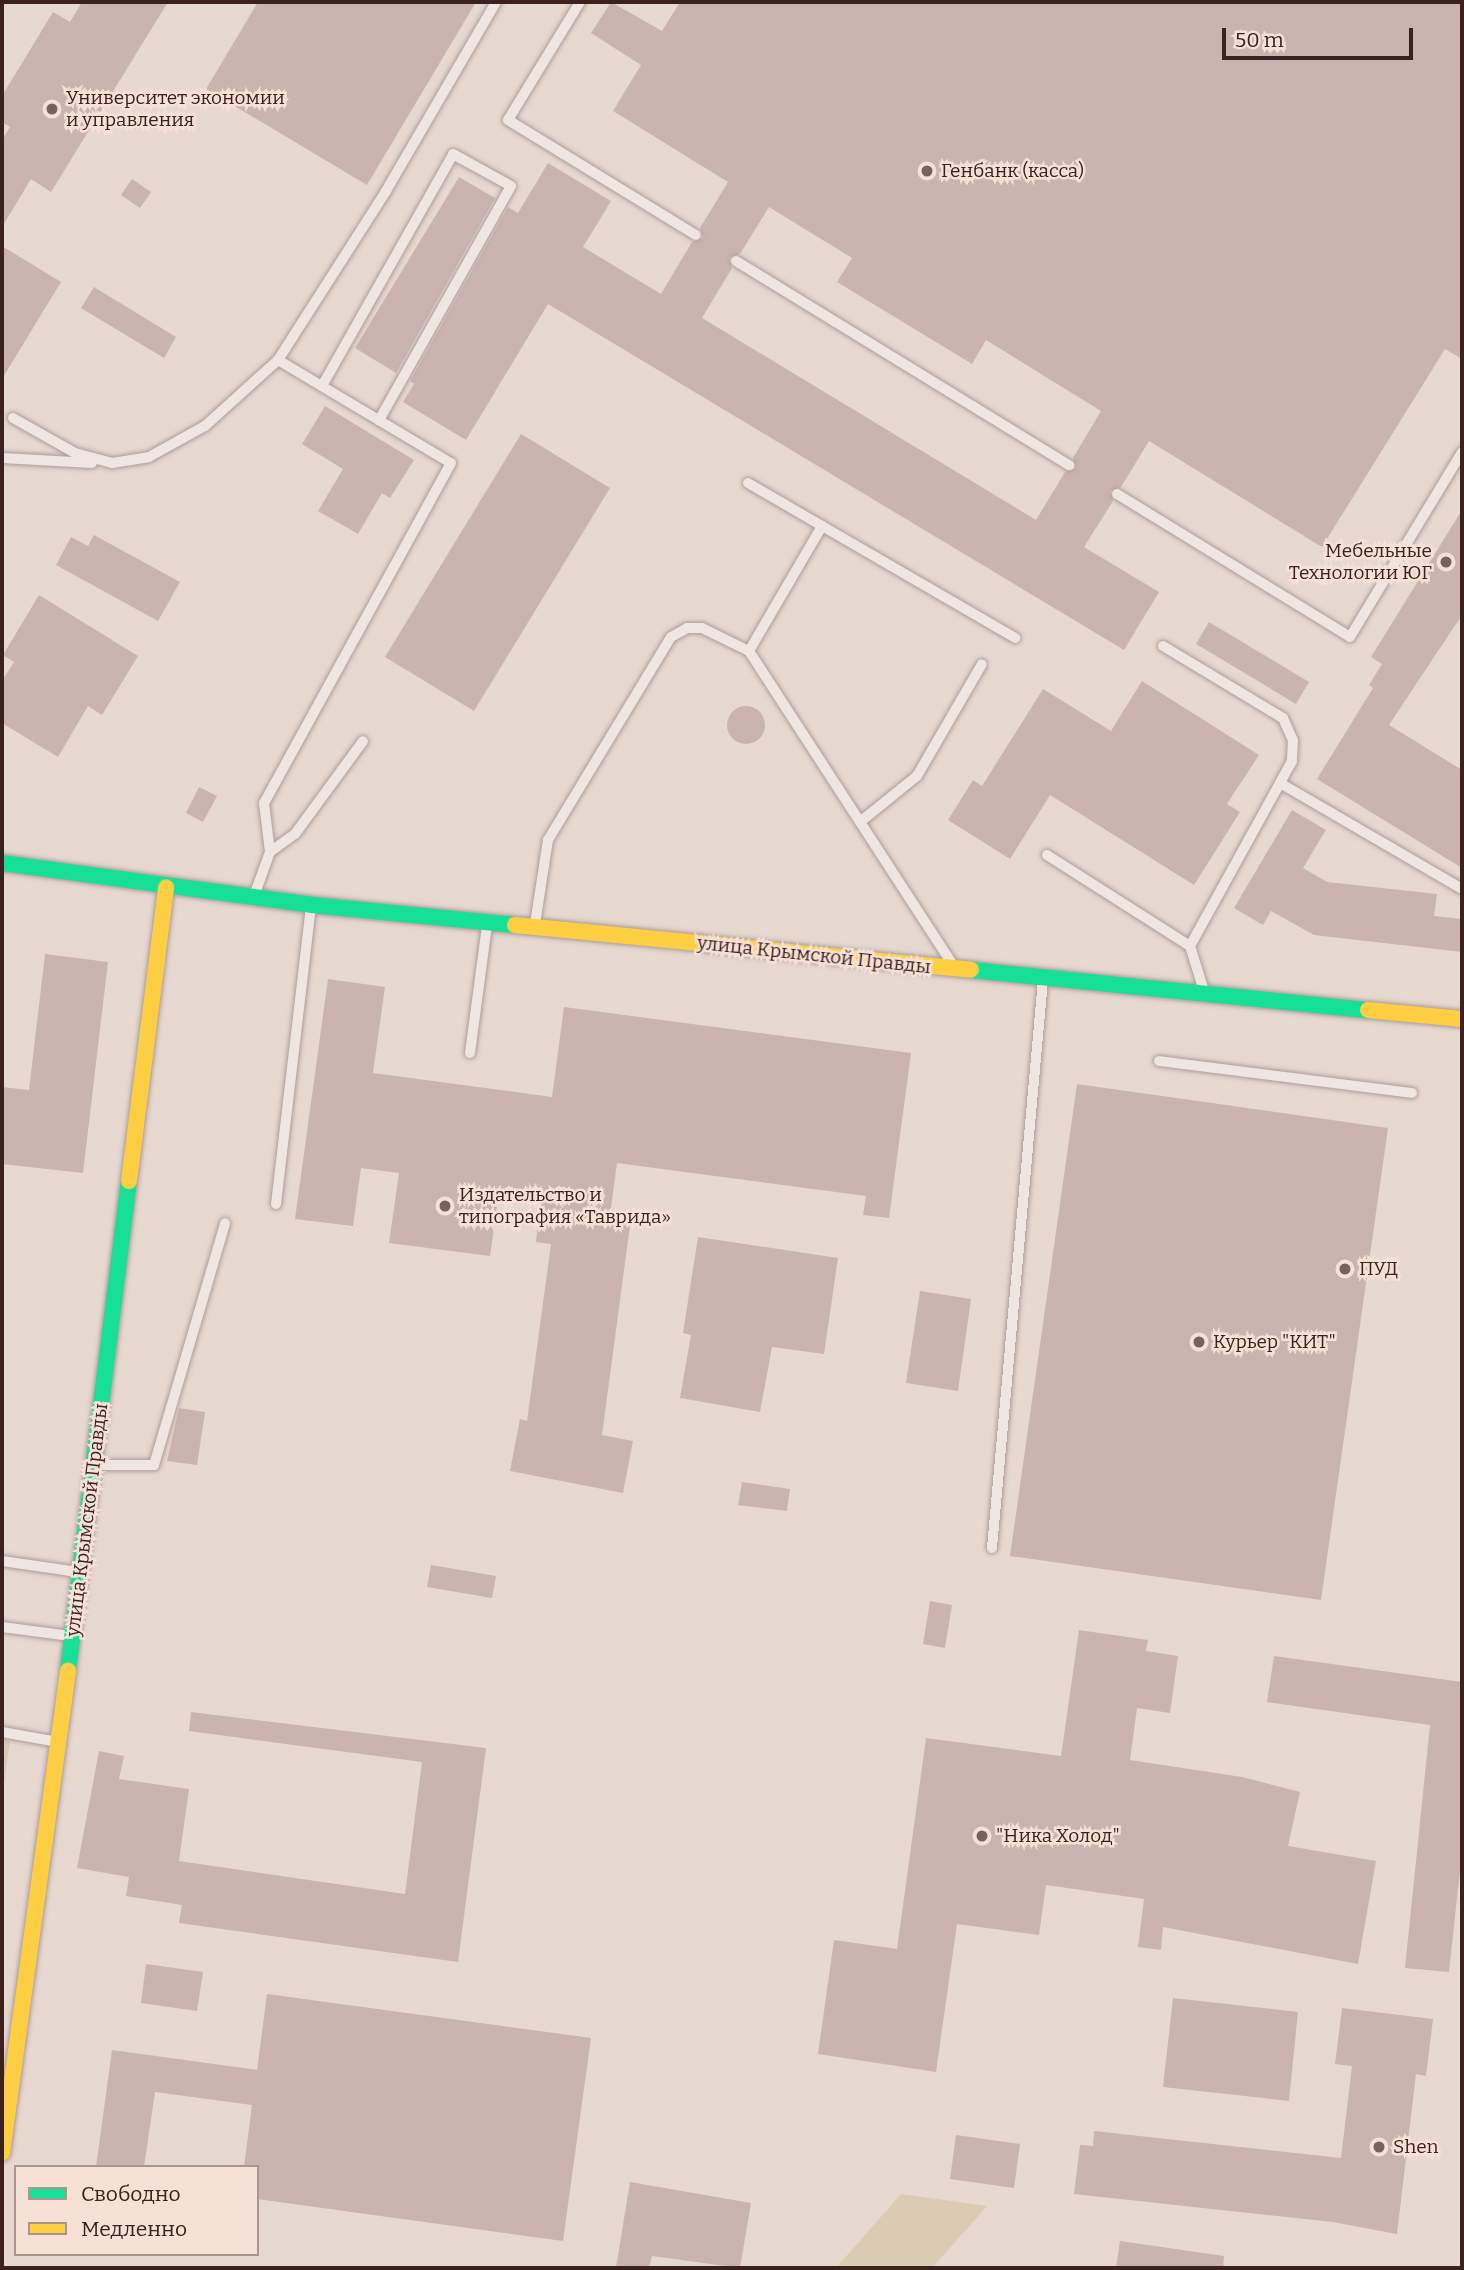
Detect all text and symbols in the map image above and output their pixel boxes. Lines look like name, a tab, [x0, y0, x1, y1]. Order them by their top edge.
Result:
scale bar	[1226, 14, 1417, 58]
text: 50 m	[1235, 27, 1284, 53]
place label: Университет экономии и управления	[66, 87, 285, 131]
marker: Университет экономии и управления	[44, 101, 60, 117]
place label: Генбанк (касса)	[941, 160, 1084, 182]
marker: Генбанк (касса)	[919, 163, 935, 179]
place label: Мебельные Технологии ЮГ	[1289, 540, 1432, 584]
marker: Мебельные Технологии ЮГ	[1438, 554, 1454, 570]
street label: улица Крымской Правды	[696, 931, 932, 979]
place label: Издательство и типография «Таврида»	[459, 1184, 671, 1228]
marker: Издательство и типография «Таврида»	[437, 1198, 453, 1214]
place label: ПУД	[1359, 1258, 1398, 1280]
marker: ПУД	[1337, 1261, 1353, 1277]
place label: Курьер "КИТ"	[1213, 1331, 1336, 1353]
marker: Курьер "КИТ"	[1191, 1334, 1207, 1350]
street label: улица Крымской Правды	[61, 1402, 113, 1638]
place label: "Ника Холод"	[996, 1825, 1120, 1847]
marker: "Ника Холод"	[974, 1828, 990, 1844]
place label: Shen	[1393, 2136, 1439, 2158]
marker: Shen	[1371, 2139, 1387, 2155]
legend	[14, 2165, 259, 2256]
text: Свободно	[81, 2181, 181, 2207]
text: Медленно	[81, 2216, 187, 2242]

